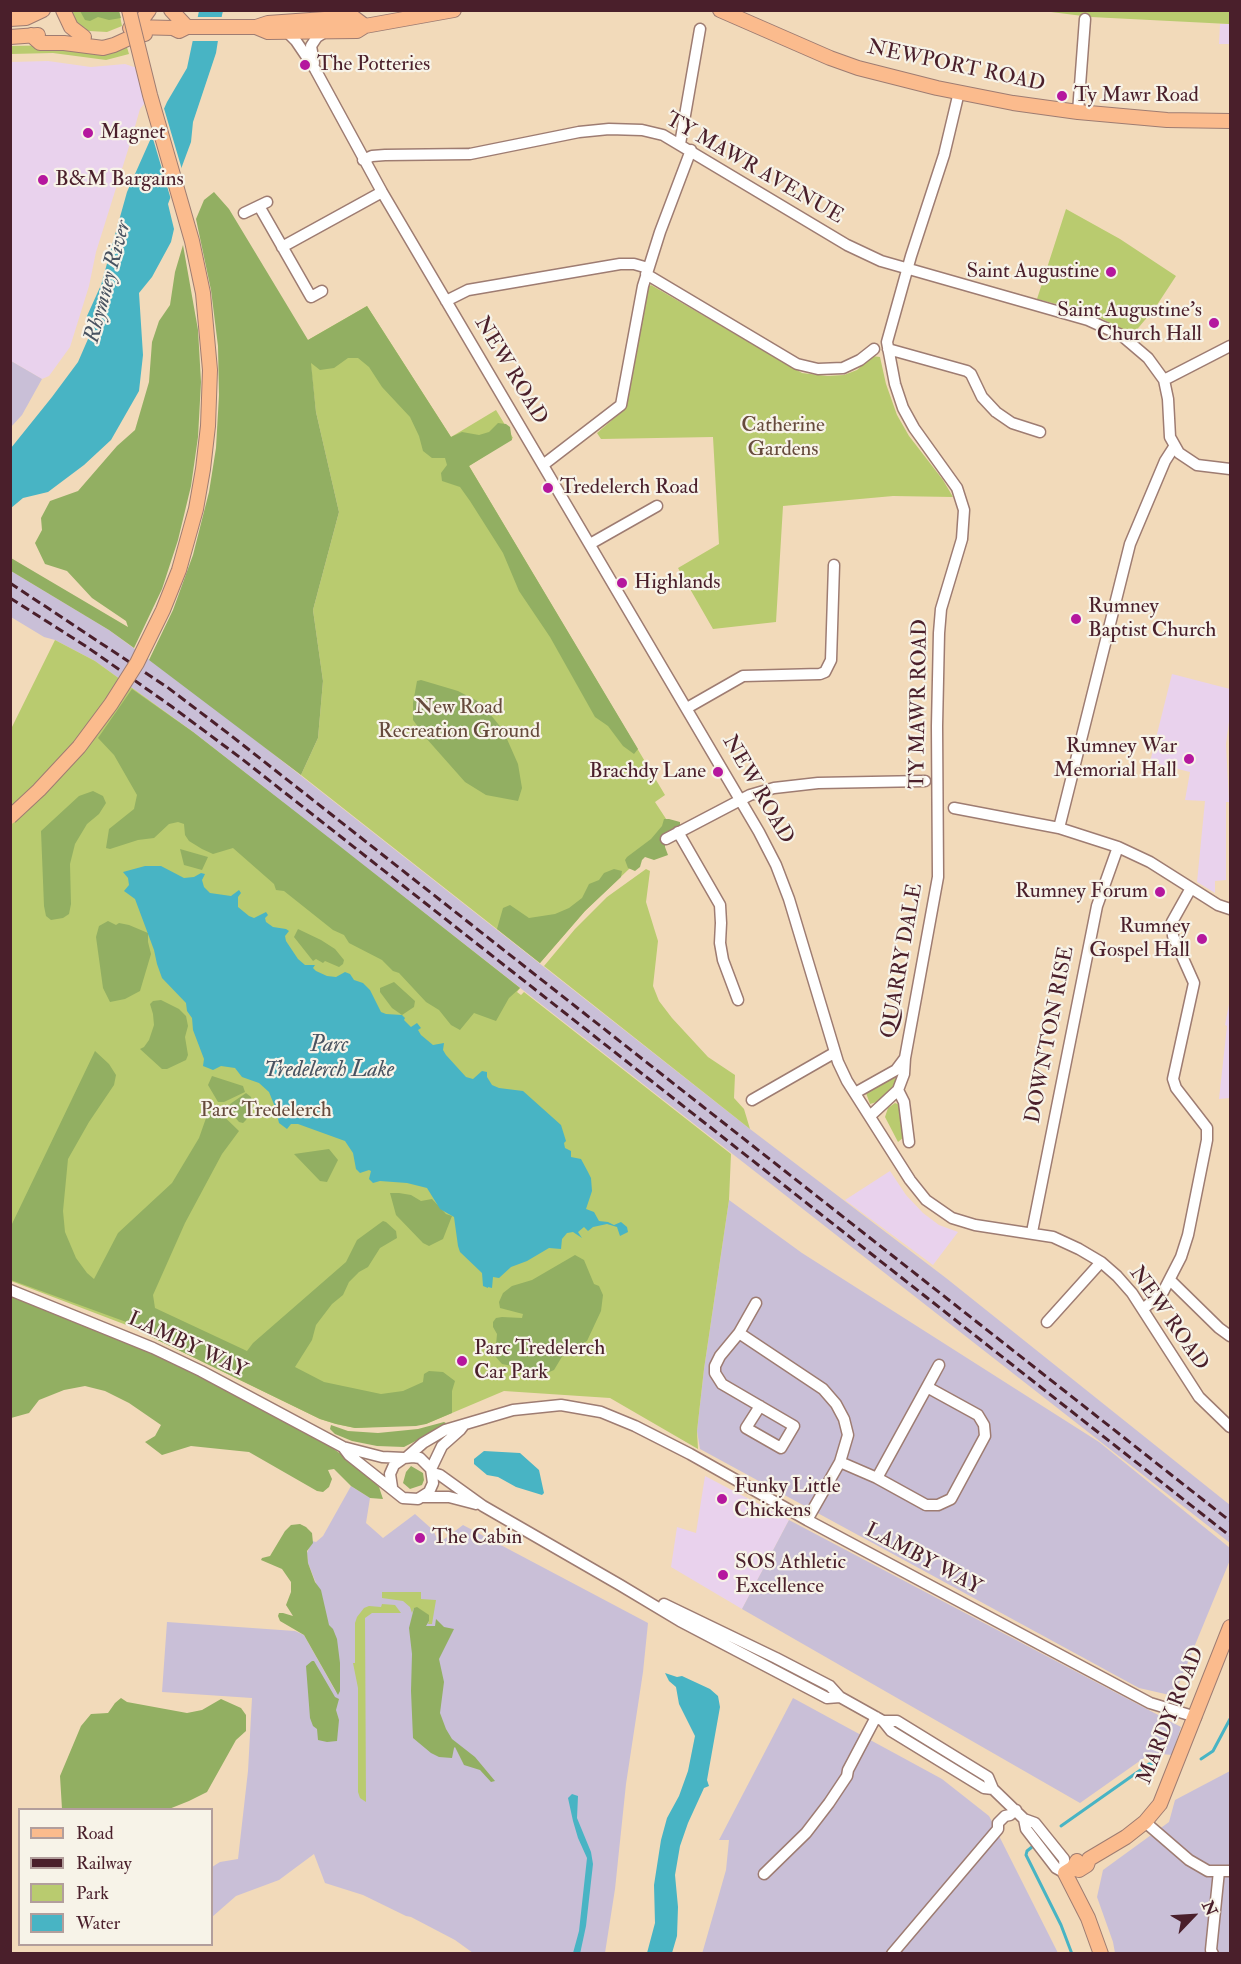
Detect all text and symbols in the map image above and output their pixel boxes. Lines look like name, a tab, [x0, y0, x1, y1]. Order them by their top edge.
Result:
street label: NEWPORT ROAD	[865, 36, 1047, 98]
place label: The Potteries	[317, 52, 430, 78]
marker: The Potteries	[298, 58, 312, 72]
place label: Ty Mawr Road	[1074, 83, 1199, 109]
marker: Ty Mawr Road	[1055, 89, 1069, 103]
street label: TY MAWR AVENUE	[660, 108, 848, 230]
place label: Magnet	[100, 120, 166, 146]
marker: Magnet	[81, 126, 95, 140]
place label: B&M Bargains	[55, 167, 184, 193]
marker: B&M Bargains	[36, 173, 50, 187]
water label: Rhymney River	[80, 218, 138, 346]
place label: Saint Augustine	[966, 259, 1099, 285]
marker: Saint Augustine	[1104, 265, 1118, 279]
place label: Saint Augustine's Church Hall	[1057, 298, 1202, 348]
street label: NEW ROAD	[468, 312, 552, 430]
marker: Saint Augustine's Church Hall	[1207, 316, 1221, 330]
park label: Catherine Gardens	[741, 413, 825, 463]
place label: Tredelerch Road	[560, 475, 699, 501]
marker: Tredelerch Road	[541, 481, 555, 495]
place label: Highlands	[634, 570, 720, 596]
marker: Highlands	[615, 576, 629, 590]
place label: Rumney Baptist Church	[1088, 594, 1216, 644]
marker: Rumney Baptist Church	[1069, 612, 1083, 626]
street label: TY MAWR ROAD	[906, 619, 934, 789]
park label: New Road Recreation Ground	[378, 695, 540, 745]
street label: NEW ROAD	[716, 731, 798, 849]
place label: Rumney War Memorial Hall	[1053, 734, 1177, 784]
marker: Rumney War Memorial Hall	[1182, 752, 1196, 766]
place label: Brachdy Lane	[589, 759, 706, 785]
marker: Brachdy Lane	[711, 765, 725, 779]
place label: Rumney Forum	[1015, 879, 1148, 905]
street label: QUARRY DALE	[877, 882, 929, 1040]
marker: Rumney Forum	[1153, 885, 1167, 899]
place label: Rumney Gospel Hall	[1089, 914, 1190, 964]
marker: Rumney Gospel Hall	[1195, 932, 1209, 946]
street label: DOWNTON RISE	[1021, 944, 1081, 1126]
water label: Parc Tredelerch Lake	[264, 1033, 394, 1084]
park label: Parc Tredelerch	[200, 1098, 332, 1124]
street label: NEW ROAD	[1123, 1262, 1213, 1376]
street label: LAMBY WAY	[123, 1307, 251, 1385]
place label: Parc Tredelerch Car Park	[474, 1336, 605, 1386]
marker: Parc Tredelerch Car Park	[455, 1354, 469, 1368]
place label: Funky Little Chickens	[734, 1474, 840, 1524]
marker: Funky Little Chickens	[715, 1492, 729, 1506]
street label: LAMBY WAY	[860, 1519, 986, 1601]
place label: The Cabin	[432, 1525, 522, 1551]
marker: The Cabin	[413, 1531, 427, 1545]
place label: SOS Athletic Excellence	[735, 1550, 846, 1600]
marker: SOS Athletic Excellence	[716, 1568, 730, 1582]
street label: MARDY ROAD	[1133, 1644, 1211, 1788]
legend	[18, 1808, 213, 1946]
text: Road	[76, 1822, 114, 1845]
text: Railway	[76, 1852, 132, 1875]
text: Park	[76, 1882, 109, 1905]
north arrow	[1163, 1886, 1223, 1946]
text: N	[1197, 1898, 1221, 1919]
text: Water	[76, 1912, 120, 1935]

